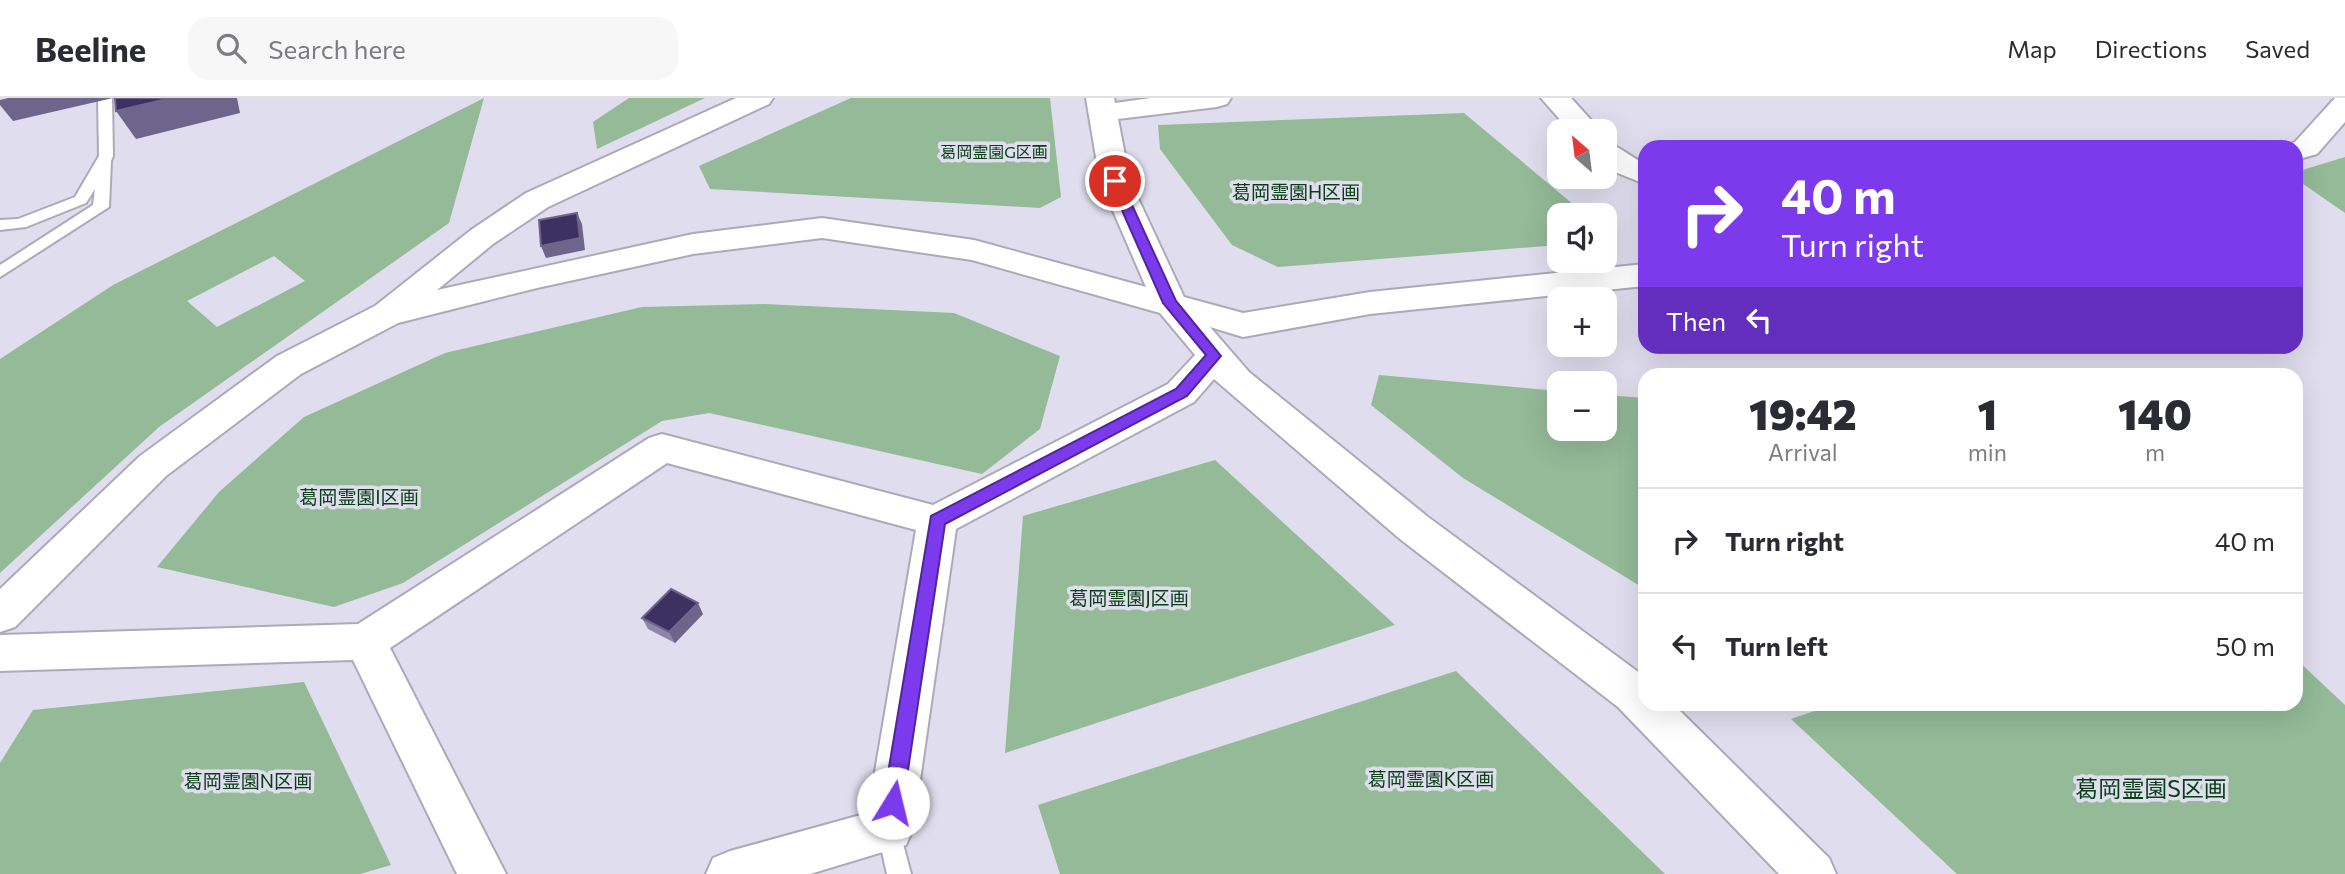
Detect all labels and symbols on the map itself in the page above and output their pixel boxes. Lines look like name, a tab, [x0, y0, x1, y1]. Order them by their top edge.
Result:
north arrow	[1547, 119, 1617, 189]
park label: 葛岡霊園G区画	[940, 142, 1048, 161]
pin	[1085, 151, 1145, 211]
park label: 葛岡霊園H区画	[1232, 180, 1360, 203]
park label: 葛岡霊園I区画	[299, 485, 419, 508]
park label: 葛岡霊園J区画	[1069, 586, 1189, 609]
position arrow	[856, 766, 930, 840]
park label: 葛岡霊園K区画	[1368, 767, 1494, 790]
park label: 葛岡霊園N区画	[184, 769, 312, 792]
park label: 葛岡霊園S区画	[2075, 774, 2227, 802]

